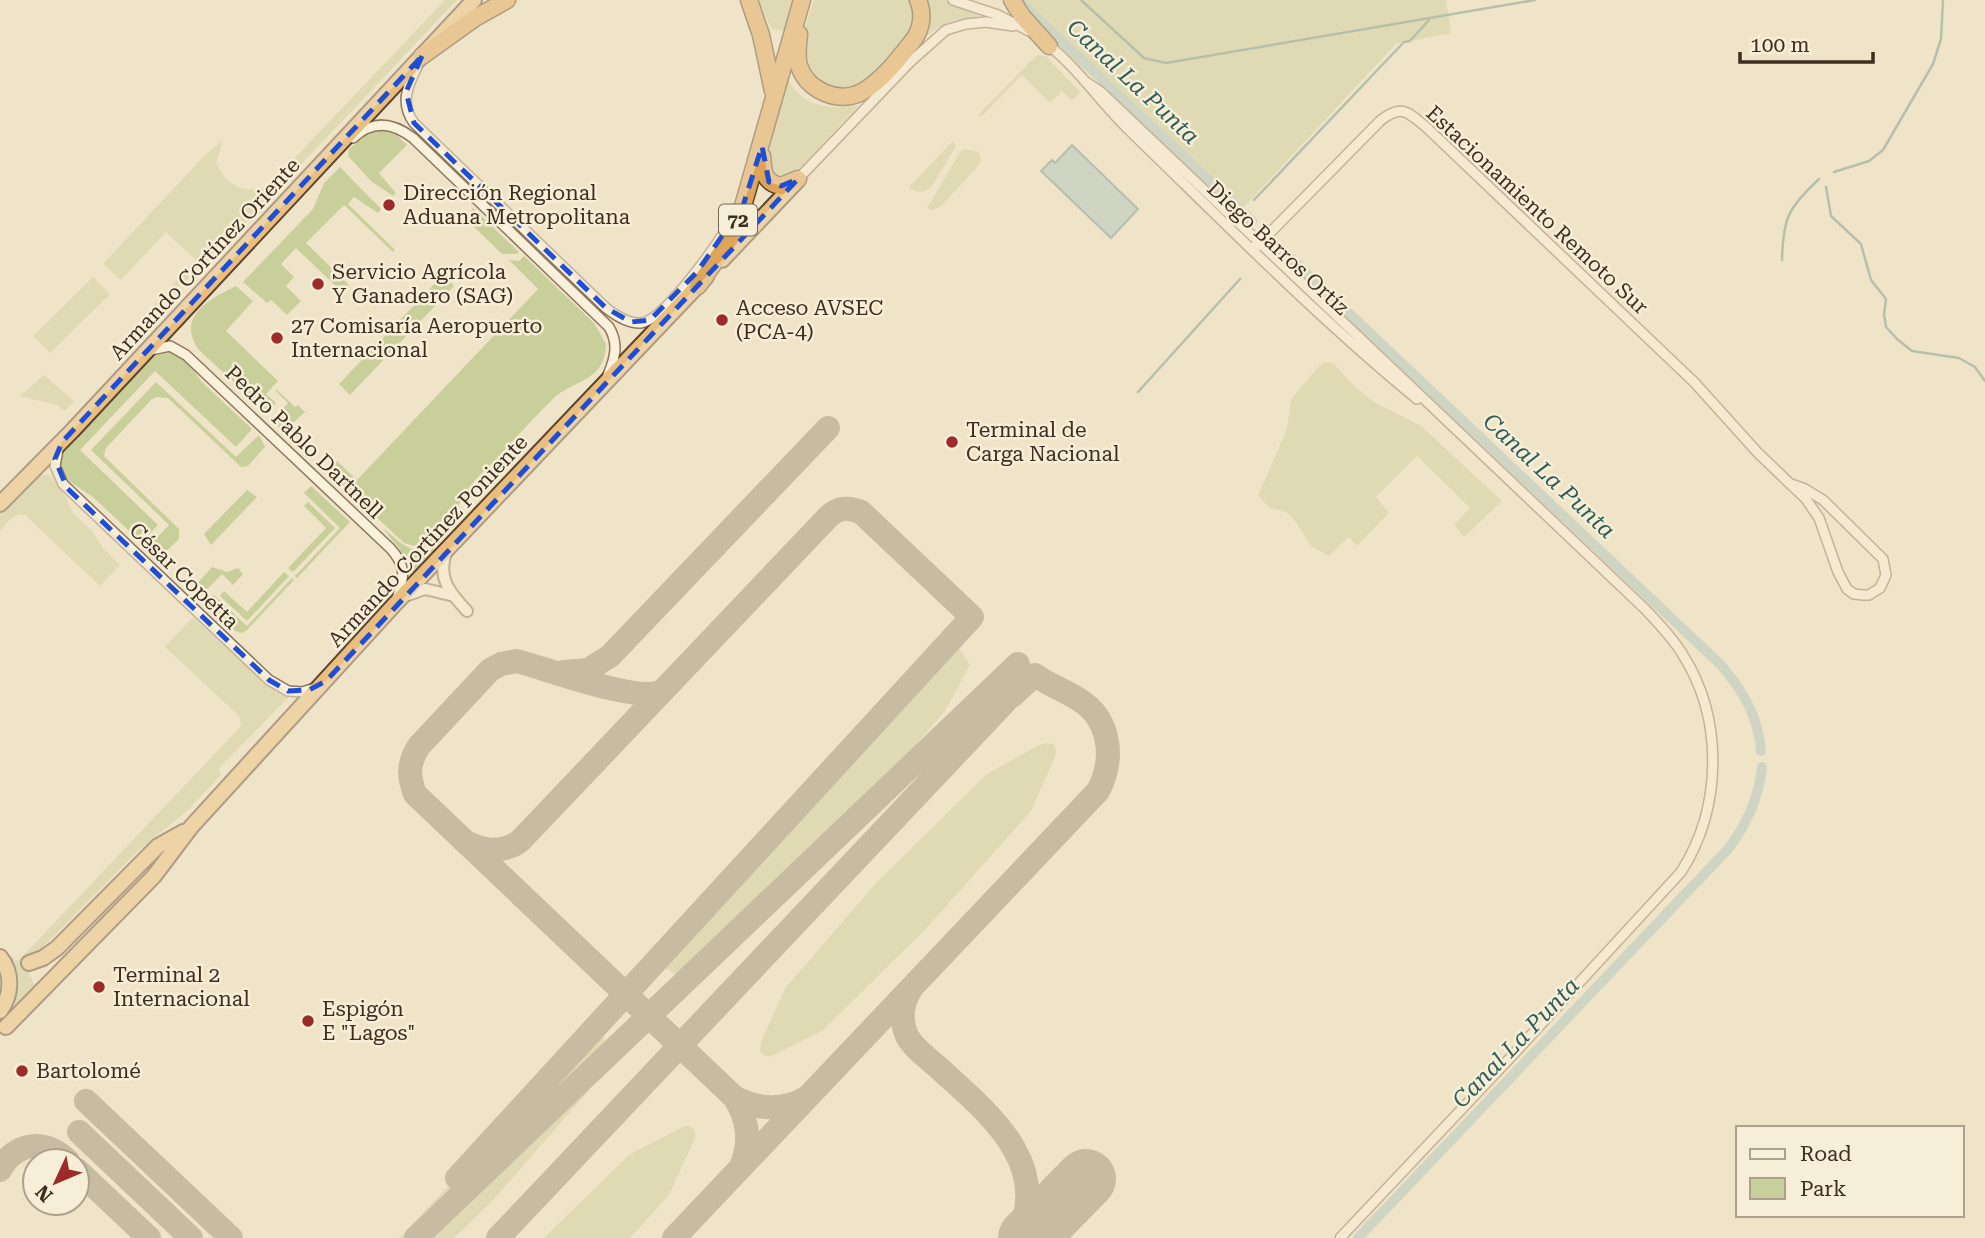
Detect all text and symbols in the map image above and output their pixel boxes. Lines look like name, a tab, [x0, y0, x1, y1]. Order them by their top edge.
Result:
water label: Canal La Punta	[1061, 14, 1205, 150]
scale bar	[1740, 21, 1873, 65]
text: 100 m	[1750, 33, 1810, 57]
street label: Estacionamiento Remoto Sur	[1421, 101, 1653, 319]
street label: Armando Cortínez Oriente	[105, 153, 305, 365]
street label: Diego Barros Ortíz	[1202, 176, 1354, 320]
place label: Dirección Regional Aduana Metropolitana	[403, 181, 631, 229]
marker: Dirección Regional Aduana Metropolitana	[381, 197, 397, 213]
road number: 72	[719, 204, 757, 235]
place label: Servicio Agrícola Y Ganadero (SAG)	[332, 260, 513, 308]
marker: Servicio Agrícola Y Ganadero (SAG)	[310, 276, 326, 292]
place label: Acceso AVSEC (PCA-4)	[736, 296, 883, 344]
marker: Acceso AVSEC (PCA-4)	[714, 312, 730, 328]
place label: 27 Comisaría Aeropuerto Internacional	[291, 314, 542, 362]
marker: 27 Comisaría Aeropuerto Internacional	[269, 330, 285, 346]
street label: Pedro Pablo Dartnell	[220, 361, 388, 524]
water label: Canal La Punta	[1477, 408, 1621, 544]
place label: Terminal de Carga Nacional	[966, 418, 1120, 466]
street label: Armando Cortínez Poniente	[323, 430, 533, 652]
marker: Terminal de Carga Nacional	[944, 434, 960, 450]
street label: César Copetta	[124, 518, 244, 635]
place label: Terminal 2 Internacional	[113, 963, 250, 1011]
water label: Canal La Punta	[1447, 972, 1585, 1114]
marker: Terminal 2 Internacional	[91, 979, 107, 995]
place label: Espigón E "Lagos"	[322, 997, 415, 1045]
marker: Espigón E "Lagos"	[300, 1013, 316, 1029]
place label: Bartolomé	[36, 1059, 141, 1083]
marker: Bartolomé	[14, 1063, 30, 1079]
legend	[1736, 1126, 1964, 1217]
text: Road	[1800, 1142, 1852, 1166]
north arrow	[21, 1147, 91, 1217]
text: Park	[1800, 1177, 1846, 1201]
text: N	[31, 1180, 57, 1207]

